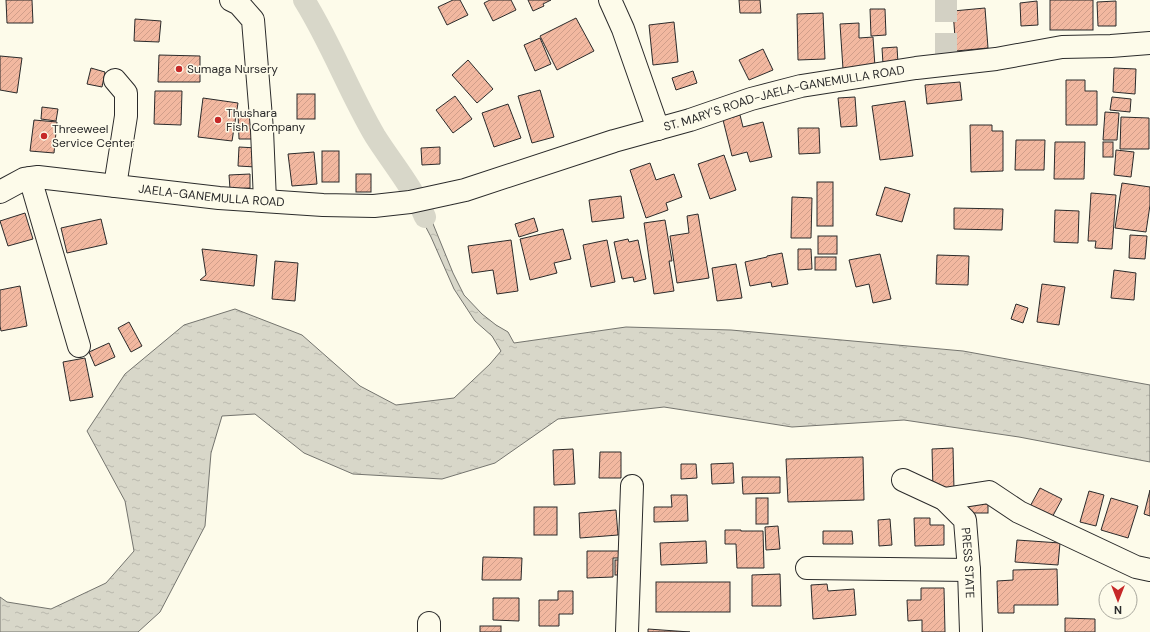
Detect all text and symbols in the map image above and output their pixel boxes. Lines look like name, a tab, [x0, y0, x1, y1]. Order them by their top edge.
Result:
place label: Sumaga Nursery	[187, 61, 278, 77]
street label: ST. MARY'S ROAD-JAELA-GANEMULLA ROAD	[662, 62, 906, 135]
marker: Sumaga Nursery	[174, 64, 184, 74]
place label: Thushara Fish Company	[226, 105, 306, 135]
marker: Thushara Fish Company	[213, 115, 223, 125]
place label: Threeweel Service Center	[52, 121, 135, 151]
marker: Threeweel Service Center	[39, 131, 49, 141]
street label: JAELA-GANEMULLA ROAD	[138, 181, 285, 210]
street label: PRESS STATE	[958, 527, 978, 599]
north arrow	[1098, 580, 1138, 620]
text: N	[1114, 603, 1122, 617]

